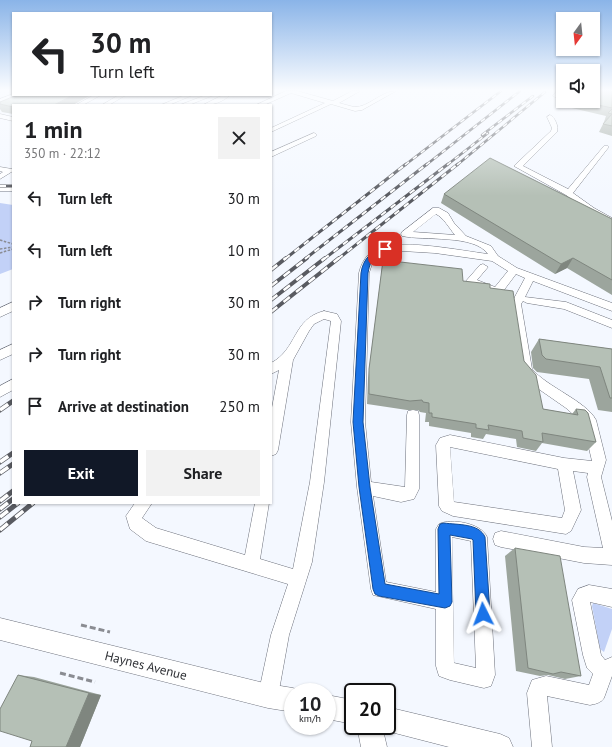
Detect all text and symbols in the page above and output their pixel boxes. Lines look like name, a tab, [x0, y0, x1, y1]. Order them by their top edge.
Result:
north arrow	[556, 12, 600, 56]
map controls	[556, 12, 600, 108]
text: 30 m	[90, 24, 151, 61]
icon: left	[24, 28, 76, 80]
text: Turn left	[90, 60, 155, 83]
button: sound	[556, 64, 600, 108]
text: 1 min	[24, 114, 83, 145]
button: close	[218, 117, 260, 159]
text: 350 m · 22:12	[24, 145, 101, 162]
icon: left	[24, 187, 46, 209]
text: Turn left	[58, 189, 112, 208]
text: 30 m	[227, 189, 260, 208]
pin	[368, 232, 402, 266]
icon: arrive	[374, 238, 396, 260]
icon: left	[24, 239, 46, 261]
text: Turn left	[58, 241, 112, 260]
text: 10 m	[227, 241, 260, 260]
icon: right	[24, 291, 46, 313]
text: Turn right	[58, 293, 121, 312]
text: 30 m	[227, 293, 260, 312]
icon: right	[24, 343, 46, 365]
text: Turn right	[58, 345, 121, 364]
text: 30 m	[227, 345, 260, 364]
icon: arrive	[24, 395, 46, 417]
text: Arrive at destination	[58, 397, 189, 416]
text: 250 m	[219, 397, 260, 416]
button: Exit	[24, 450, 138, 496]
button: Share	[146, 450, 260, 496]
position arrow	[462, 593, 504, 635]
street label: Haynes Avenue	[103, 647, 189, 684]
speed limit sign: 20	[344, 683, 396, 735]
text: 10	[299, 691, 321, 717]
text: km/h	[299, 712, 321, 725]

